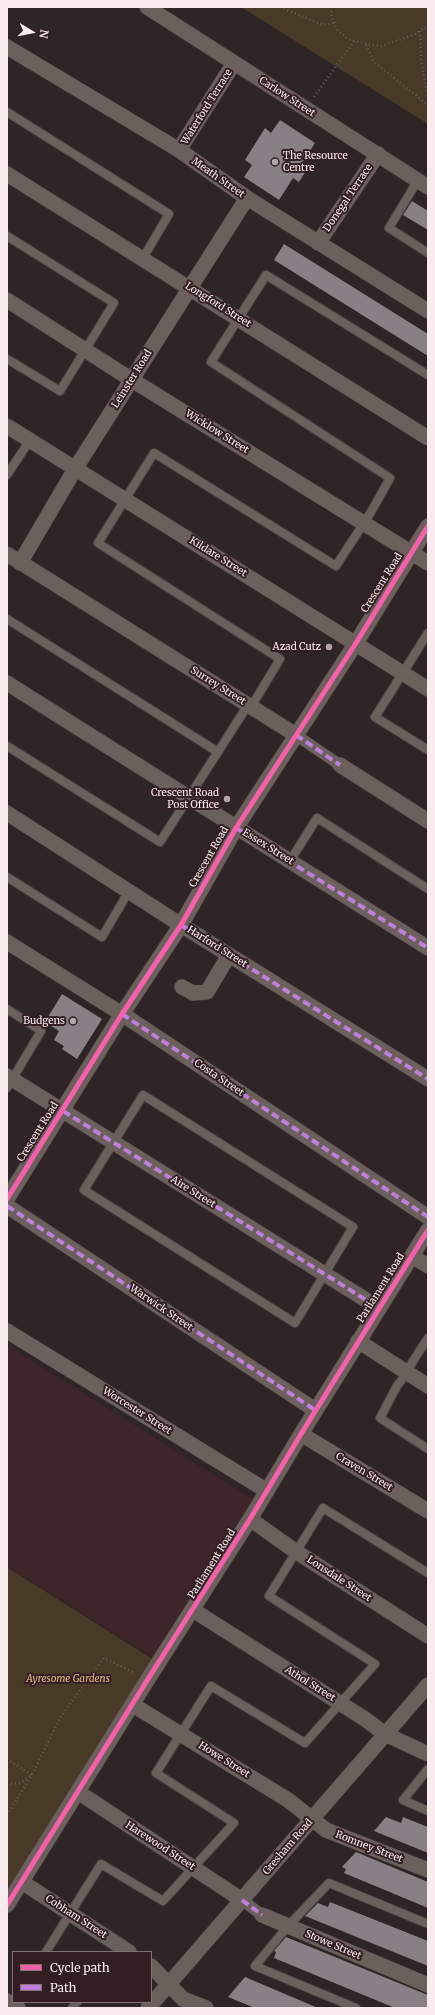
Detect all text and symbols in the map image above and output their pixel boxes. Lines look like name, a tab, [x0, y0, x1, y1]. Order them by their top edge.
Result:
north arrow	[12, 12, 52, 52]
text: N	[36, 29, 51, 40]
street label: Waterford Terrace	[179, 67, 235, 147]
street label: Carlow Street	[257, 74, 317, 120]
place label: The Resource Centre	[283, 150, 348, 174]
street label: Meath Street	[189, 155, 247, 201]
marker: The Resource Centre	[270, 157, 280, 167]
street label: Donegal Terrace	[321, 162, 375, 234]
street label: Longford Street	[183, 280, 253, 330]
street label: Leinster Road	[109, 348, 155, 410]
street label: Wicklow Street	[183, 408, 251, 456]
street label: Kildare Street	[187, 535, 249, 579]
street label: Crescent Road	[359, 551, 405, 615]
place label: Azad Cutz	[272, 641, 321, 653]
marker: Azad Cutz	[324, 642, 334, 652]
street label: Surrey Street	[188, 664, 248, 708]
place label: Crescent Road Post Office	[151, 787, 219, 810]
marker: Crescent Road Post Office	[222, 794, 232, 804]
street label: Crescent Road	[187, 825, 231, 889]
street label: Essex Street	[240, 826, 296, 868]
street label: Harford Street	[185, 924, 249, 970]
place label: Budgens	[23, 1015, 65, 1027]
marker: Budgens	[68, 1016, 78, 1026]
street label: Costa Street	[192, 1057, 246, 1099]
street label: Crescent Road	[15, 1100, 61, 1164]
street label: Aire Street	[168, 1173, 218, 1211]
street label: Parliament Road	[355, 1251, 407, 1325]
street label: Warwick Street	[127, 1282, 195, 1334]
street label: Worcester Street	[100, 1385, 174, 1437]
street label: Craven Street	[333, 1450, 395, 1494]
street label: Parliament Road	[186, 1527, 238, 1601]
street label: Lonsdale Street	[304, 1554, 374, 1604]
street label: Athol Street	[283, 1664, 337, 1704]
park label: Ayresome Gardens	[26, 1673, 110, 1685]
street label: Howe Street	[196, 1739, 252, 1781]
street label: Gresham Road	[261, 1817, 315, 1877]
street label: Harewood Street	[123, 1819, 197, 1873]
street label: Romney Street	[334, 1829, 404, 1865]
street label: Cobham Street	[43, 1893, 109, 1941]
street label: Stowe Street	[303, 1928, 363, 1962]
legend	[12, 1951, 152, 2003]
text: Cycle path	[50, 1960, 110, 1975]
text: Path	[50, 1980, 76, 1995]

